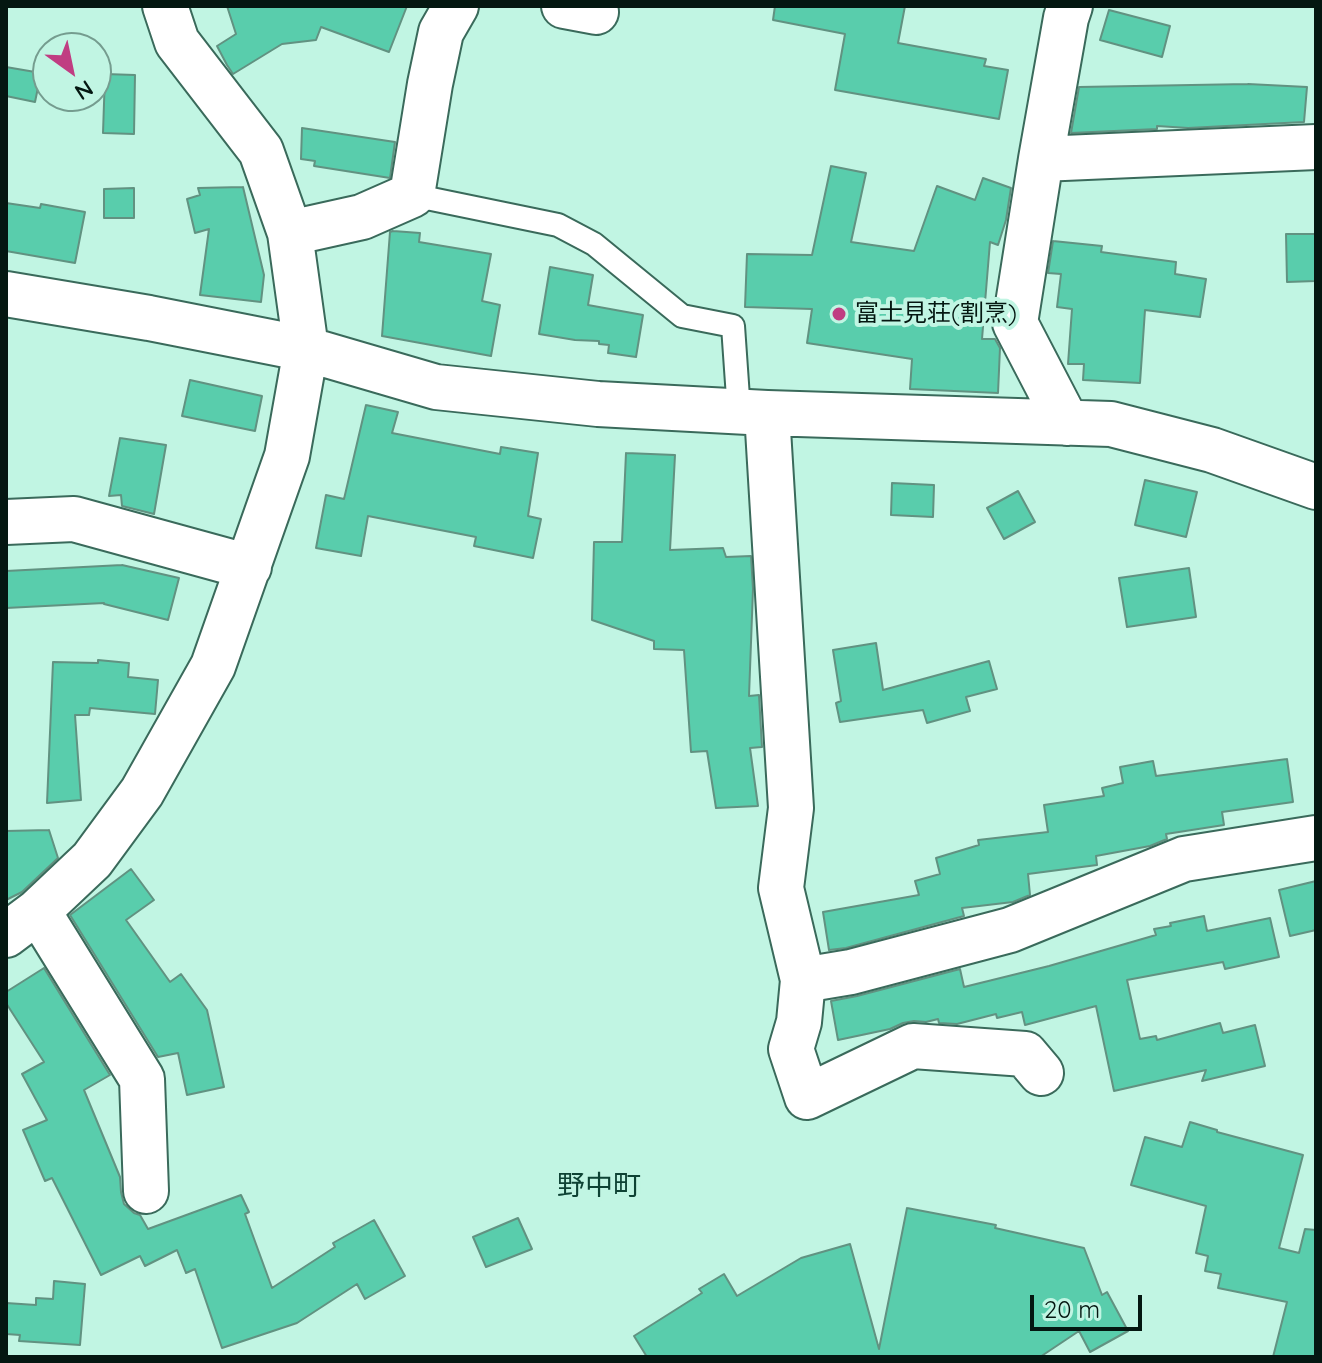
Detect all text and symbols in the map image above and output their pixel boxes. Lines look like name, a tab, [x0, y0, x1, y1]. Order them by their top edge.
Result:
north arrow	[32, 32, 112, 112]
text: N	[70, 74, 98, 107]
place label: 富士見荘(割烹)	[855, 300, 1017, 328]
marker: 富士見荘(割烹)	[830, 305, 848, 323]
district label: 野中町	[557, 1170, 641, 1204]
scale bar	[1034, 1279, 1146, 1329]
text: 20 m	[1044, 1294, 1100, 1324]

